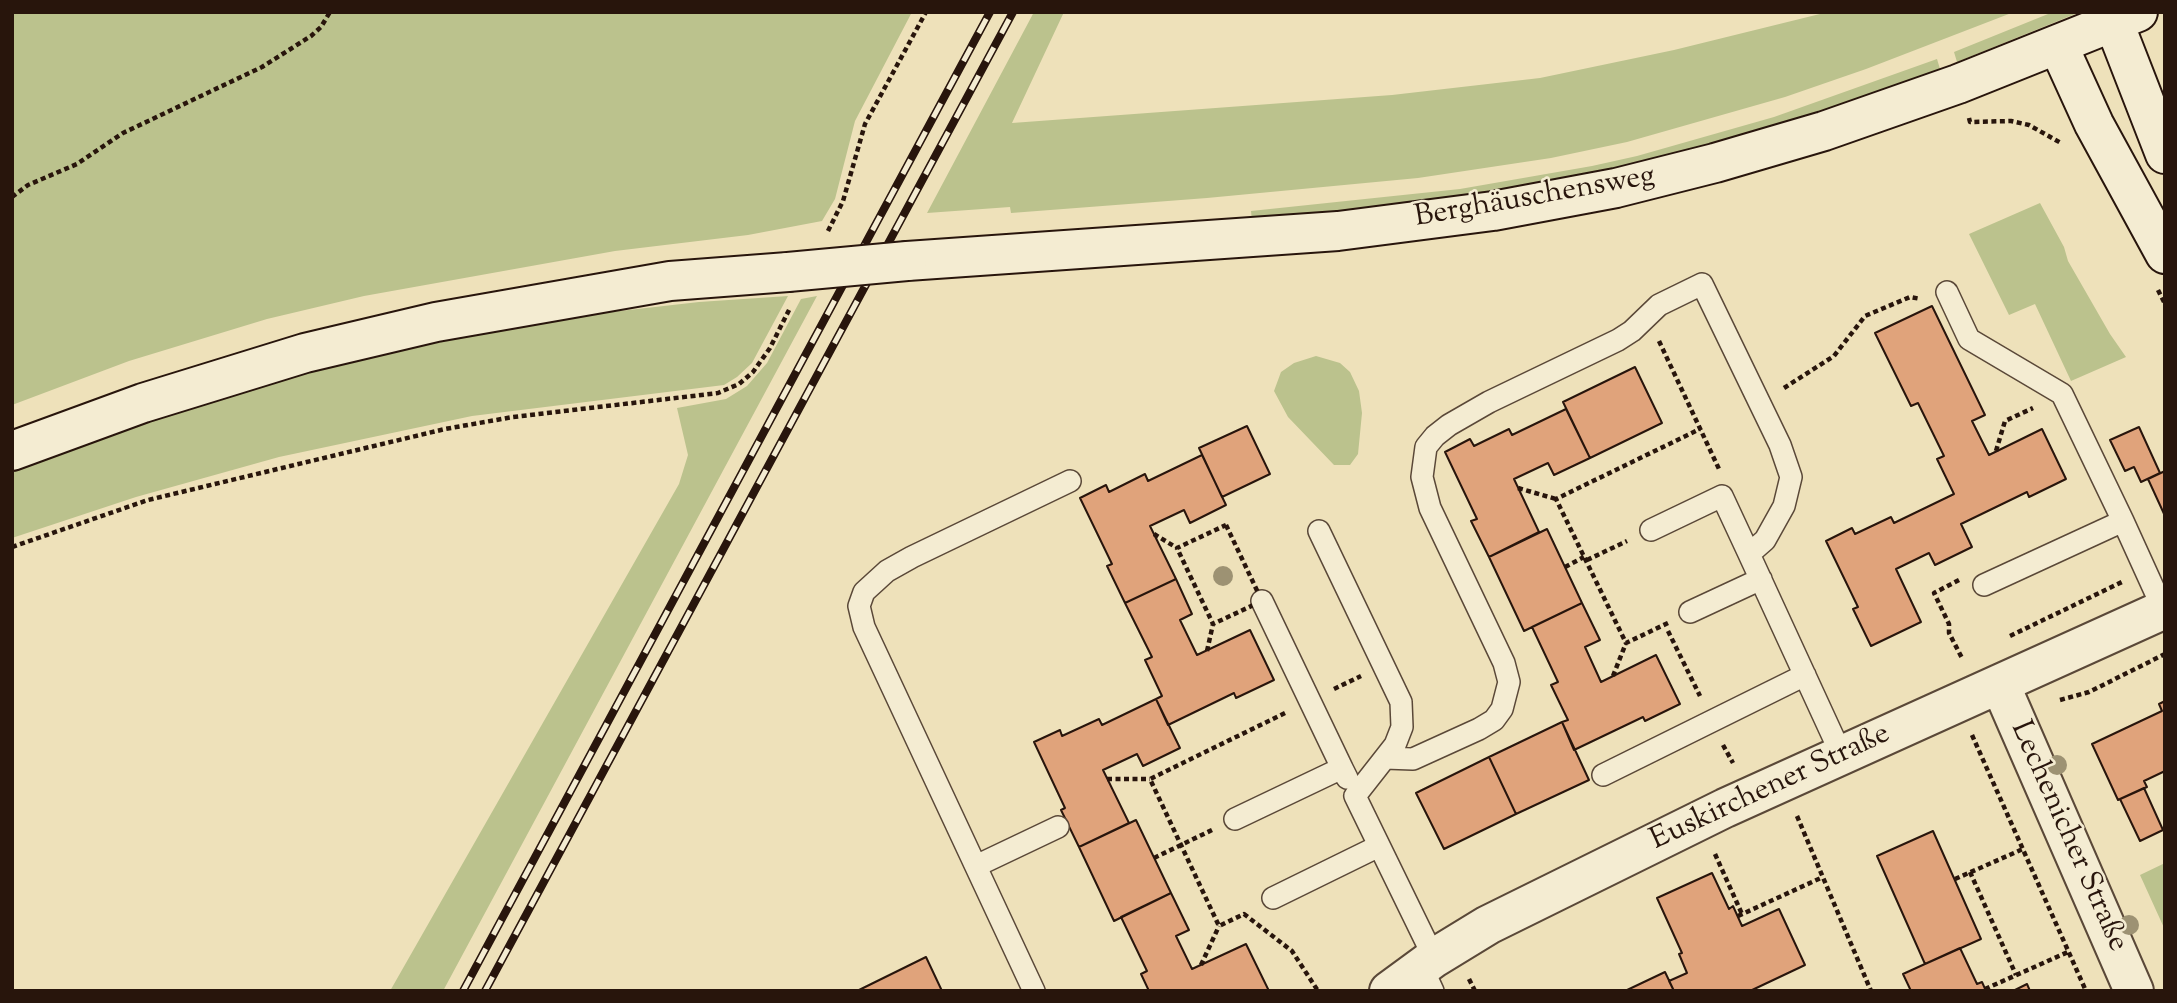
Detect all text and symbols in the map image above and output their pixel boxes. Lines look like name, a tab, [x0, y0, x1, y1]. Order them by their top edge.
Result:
street label: Berghäuschensweg	[1412, 160, 1658, 238]
street label: Lechenicher Straße	[2000, 716, 2134, 958]
street label: Euskirchener Straße	[1646, 718, 1896, 860]

